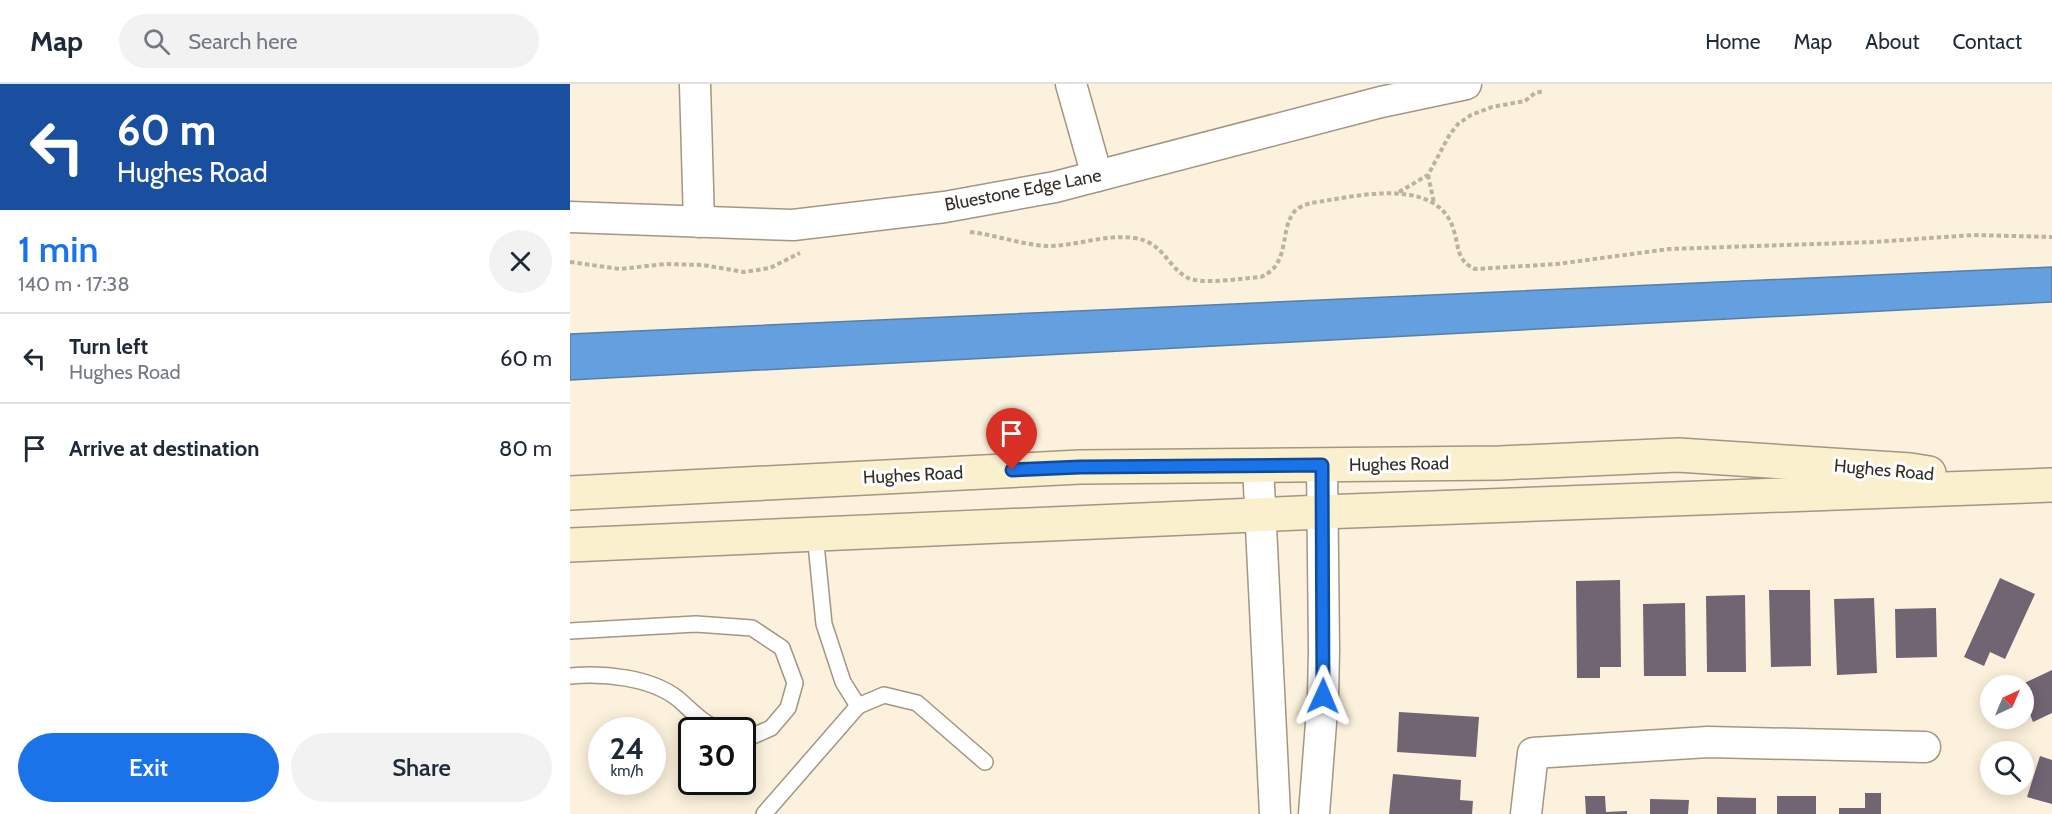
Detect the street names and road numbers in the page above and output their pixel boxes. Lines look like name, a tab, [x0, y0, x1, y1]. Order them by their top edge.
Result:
street label: Bluestone Edge Lane	[943, 164, 1103, 216]
street label: Hughes Road	[1349, 452, 1449, 476]
street label: Hughes Road	[1833, 455, 1935, 485]
street label: Hughes Road	[862, 461, 964, 489]

